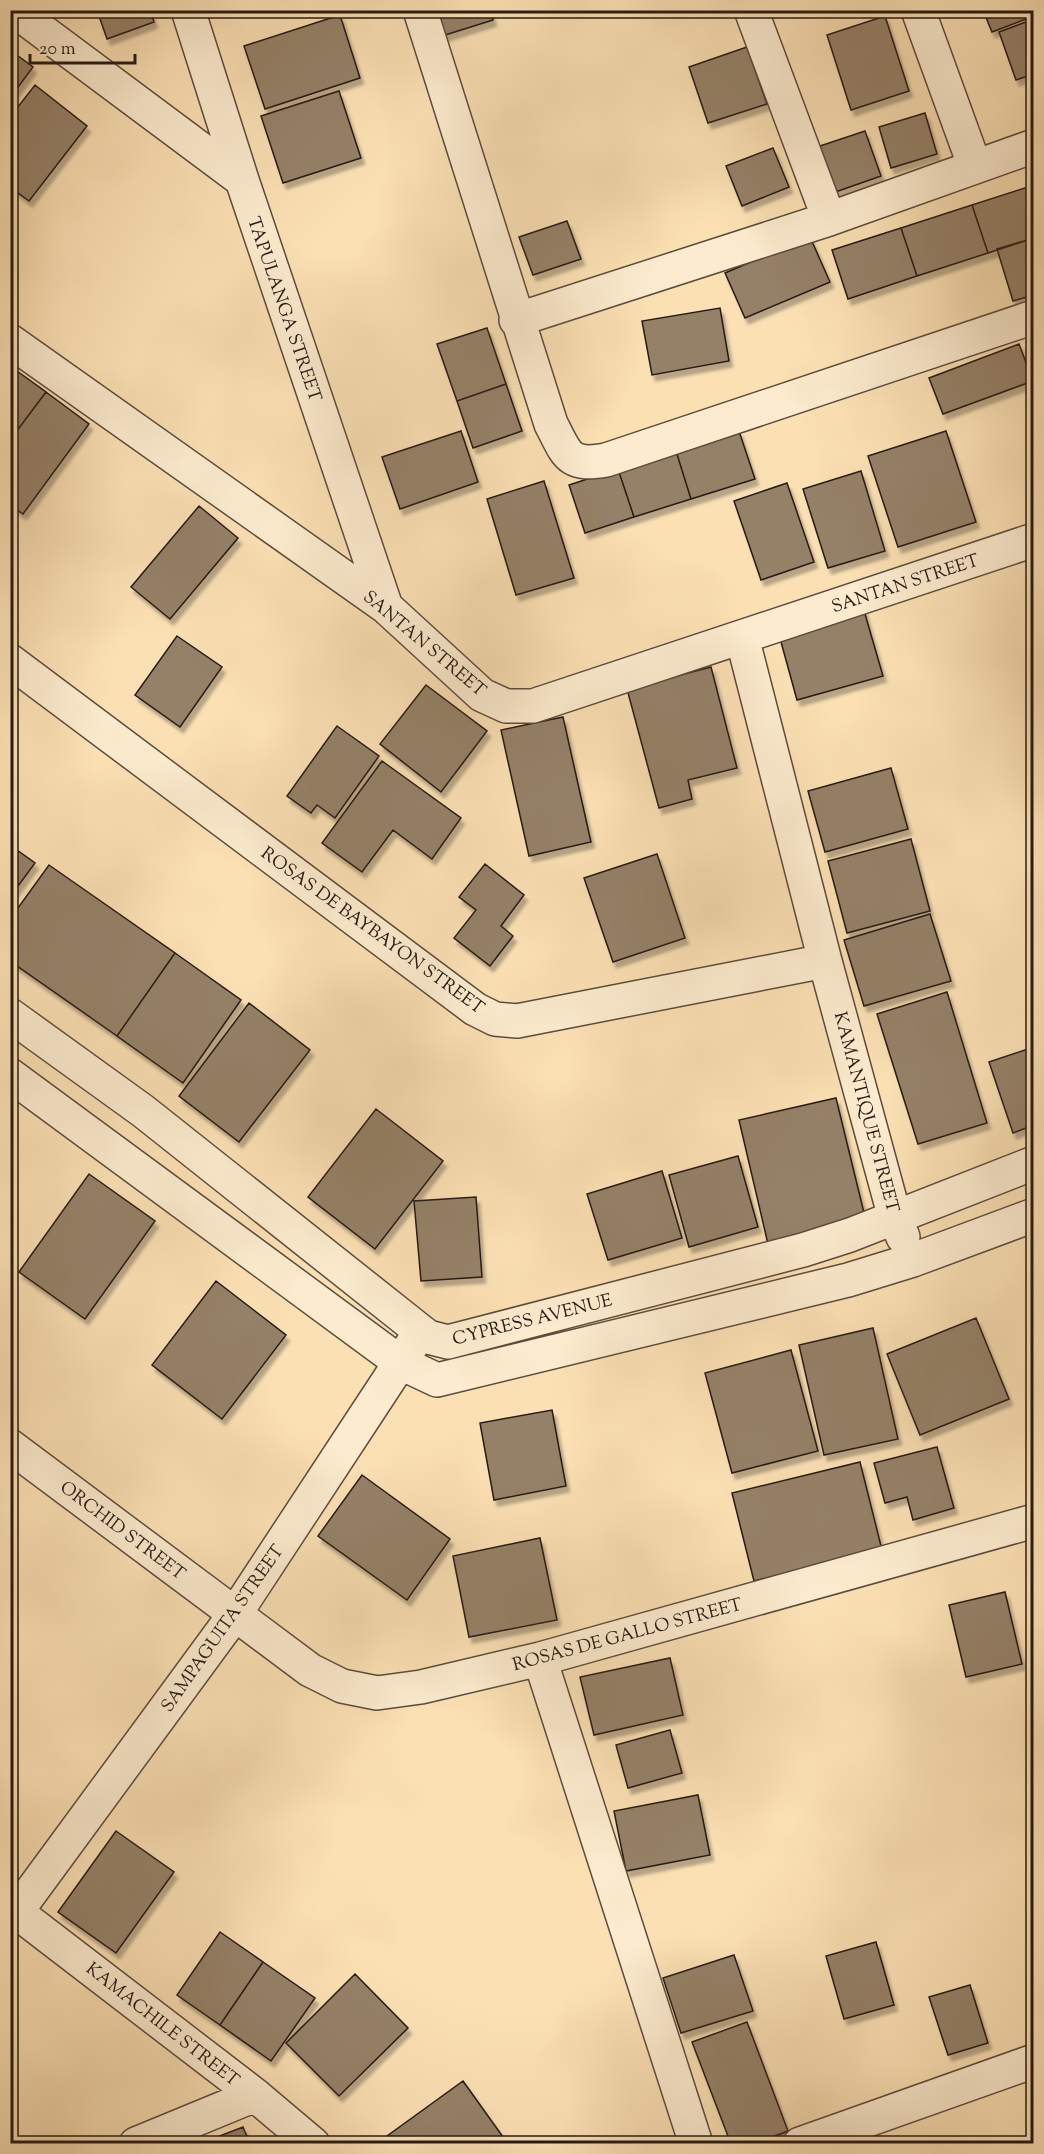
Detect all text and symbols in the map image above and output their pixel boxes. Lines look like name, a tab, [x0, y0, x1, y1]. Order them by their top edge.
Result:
scale bar	[30, 27, 135, 65]
text: 20 m	[39, 37, 76, 63]
street label: TAPULANGA STREET	[239, 214, 327, 406]
street label: SANTAN STREET	[828, 549, 983, 621]
street label: SANTAN STREET	[356, 585, 491, 704]
street label: ROSAS DE BAYBAYON STREET	[255, 842, 489, 1022]
street label: KAMANTIQUE STREET	[826, 1009, 904, 1216]
street label: CYPRESS AVENUE	[450, 1288, 615, 1353]
street label: ORCHID STREET	[54, 1476, 190, 1588]
street label: SAMPAGUITA STREET	[156, 1540, 292, 1718]
street label: ROSAS DE GALLO STREET	[510, 1593, 746, 1679]
street label: KAMACHILE STREET	[79, 1957, 244, 2094]

